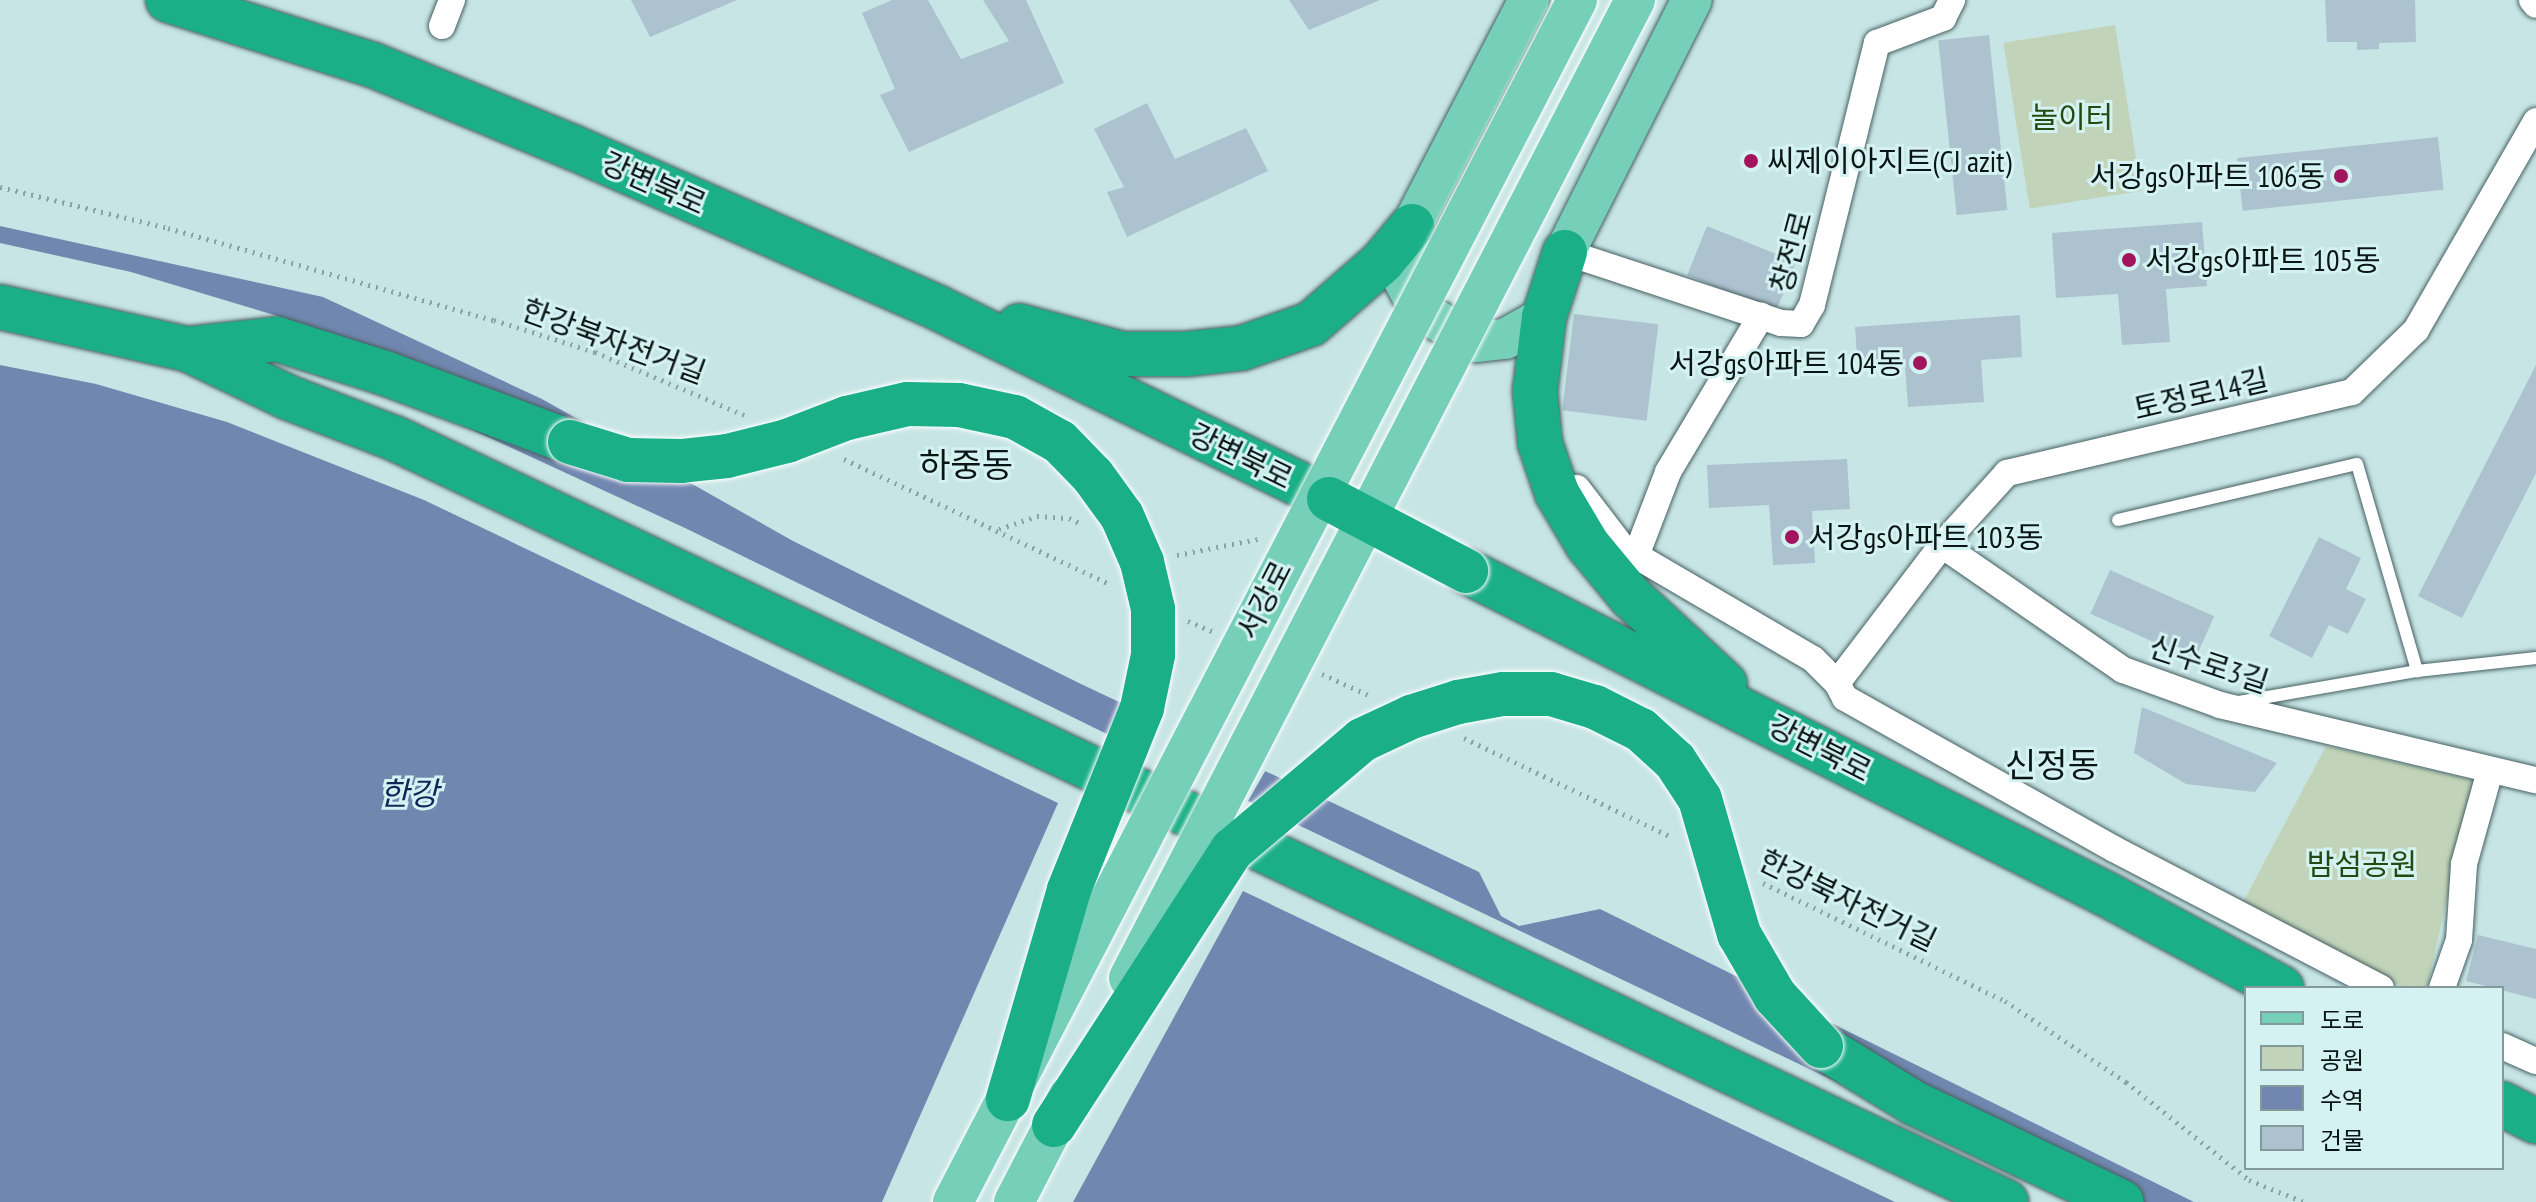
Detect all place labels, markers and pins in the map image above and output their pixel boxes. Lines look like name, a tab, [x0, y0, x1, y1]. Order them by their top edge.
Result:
place label: 씨제이아지트(CJ azit)	[1767, 143, 2011, 179]
marker: 씨제이아지트(CJ azit)	[1742, 152, 1760, 170]
place label: 서강gs아파트 106동	[2089, 158, 2325, 194]
marker: 서강gs아파트 106동	[2332, 167, 2350, 185]
place label: 서강gs아파트 105동	[2145, 242, 2381, 278]
marker: 서강gs아파트 105동	[2120, 251, 2138, 269]
place label: 서강gs아파트 104동	[1668, 345, 1904, 381]
marker: 서강gs아파트 104동	[1911, 354, 1929, 372]
place label: 서강gs아파트 103동	[1808, 519, 2044, 555]
marker: 서강gs아파트 103동	[1783, 528, 1801, 546]

